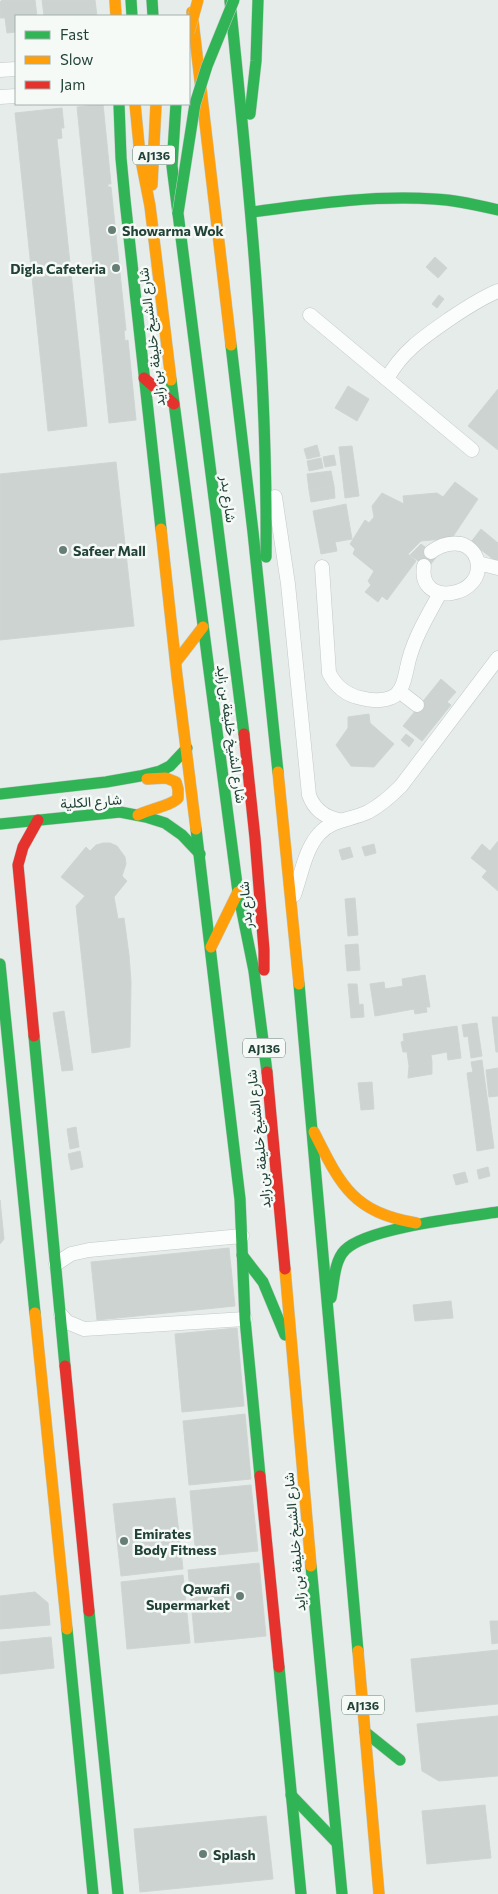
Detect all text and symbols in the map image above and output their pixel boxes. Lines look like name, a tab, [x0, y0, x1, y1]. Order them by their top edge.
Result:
legend	[15, 15, 190, 105]
text: Fast	[60, 25, 89, 43]
text: Slow	[60, 50, 93, 68]
text: Jam	[60, 75, 85, 93]
road number: AJ136	[133, 146, 175, 164]
place label: Showarma Wok	[122, 222, 224, 239]
marker: Showarma Wok	[106, 224, 118, 236]
place label: Digla Cafeteria	[10, 260, 106, 277]
marker: Digla Cafeteria	[110, 262, 122, 274]
street label: شارع الشيخ خليفة بن زايد	[134, 266, 171, 407]
street label: شارع بدر	[215, 474, 240, 524]
place label: Safeer Mall	[73, 542, 146, 559]
marker: Safeer Mall	[57, 544, 69, 556]
street label: شارع الشيخ خليفة بن زايد	[211, 664, 250, 805]
street label: شارع الكلية	[59, 790, 123, 815]
street label: شارع بدر	[234, 880, 259, 930]
road number: AJ136	[243, 1038, 285, 1058]
street label: شارع الشيخ خليفة بن زايد	[242, 1068, 277, 1209]
street label: شارع الشيخ خليفة بن زايد	[279, 1471, 312, 1612]
place label: Emirates Body Fitness	[134, 1525, 217, 1558]
marker: Emirates Body Fitness	[118, 1535, 130, 1547]
place label: Qawafi Supermarket	[146, 1580, 230, 1613]
marker: Qawafi Supermarket	[234, 1590, 246, 1602]
road number: AJ136	[342, 1696, 384, 1714]
place label: Splash	[213, 1846, 256, 1863]
marker: Splash	[197, 1848, 209, 1860]

